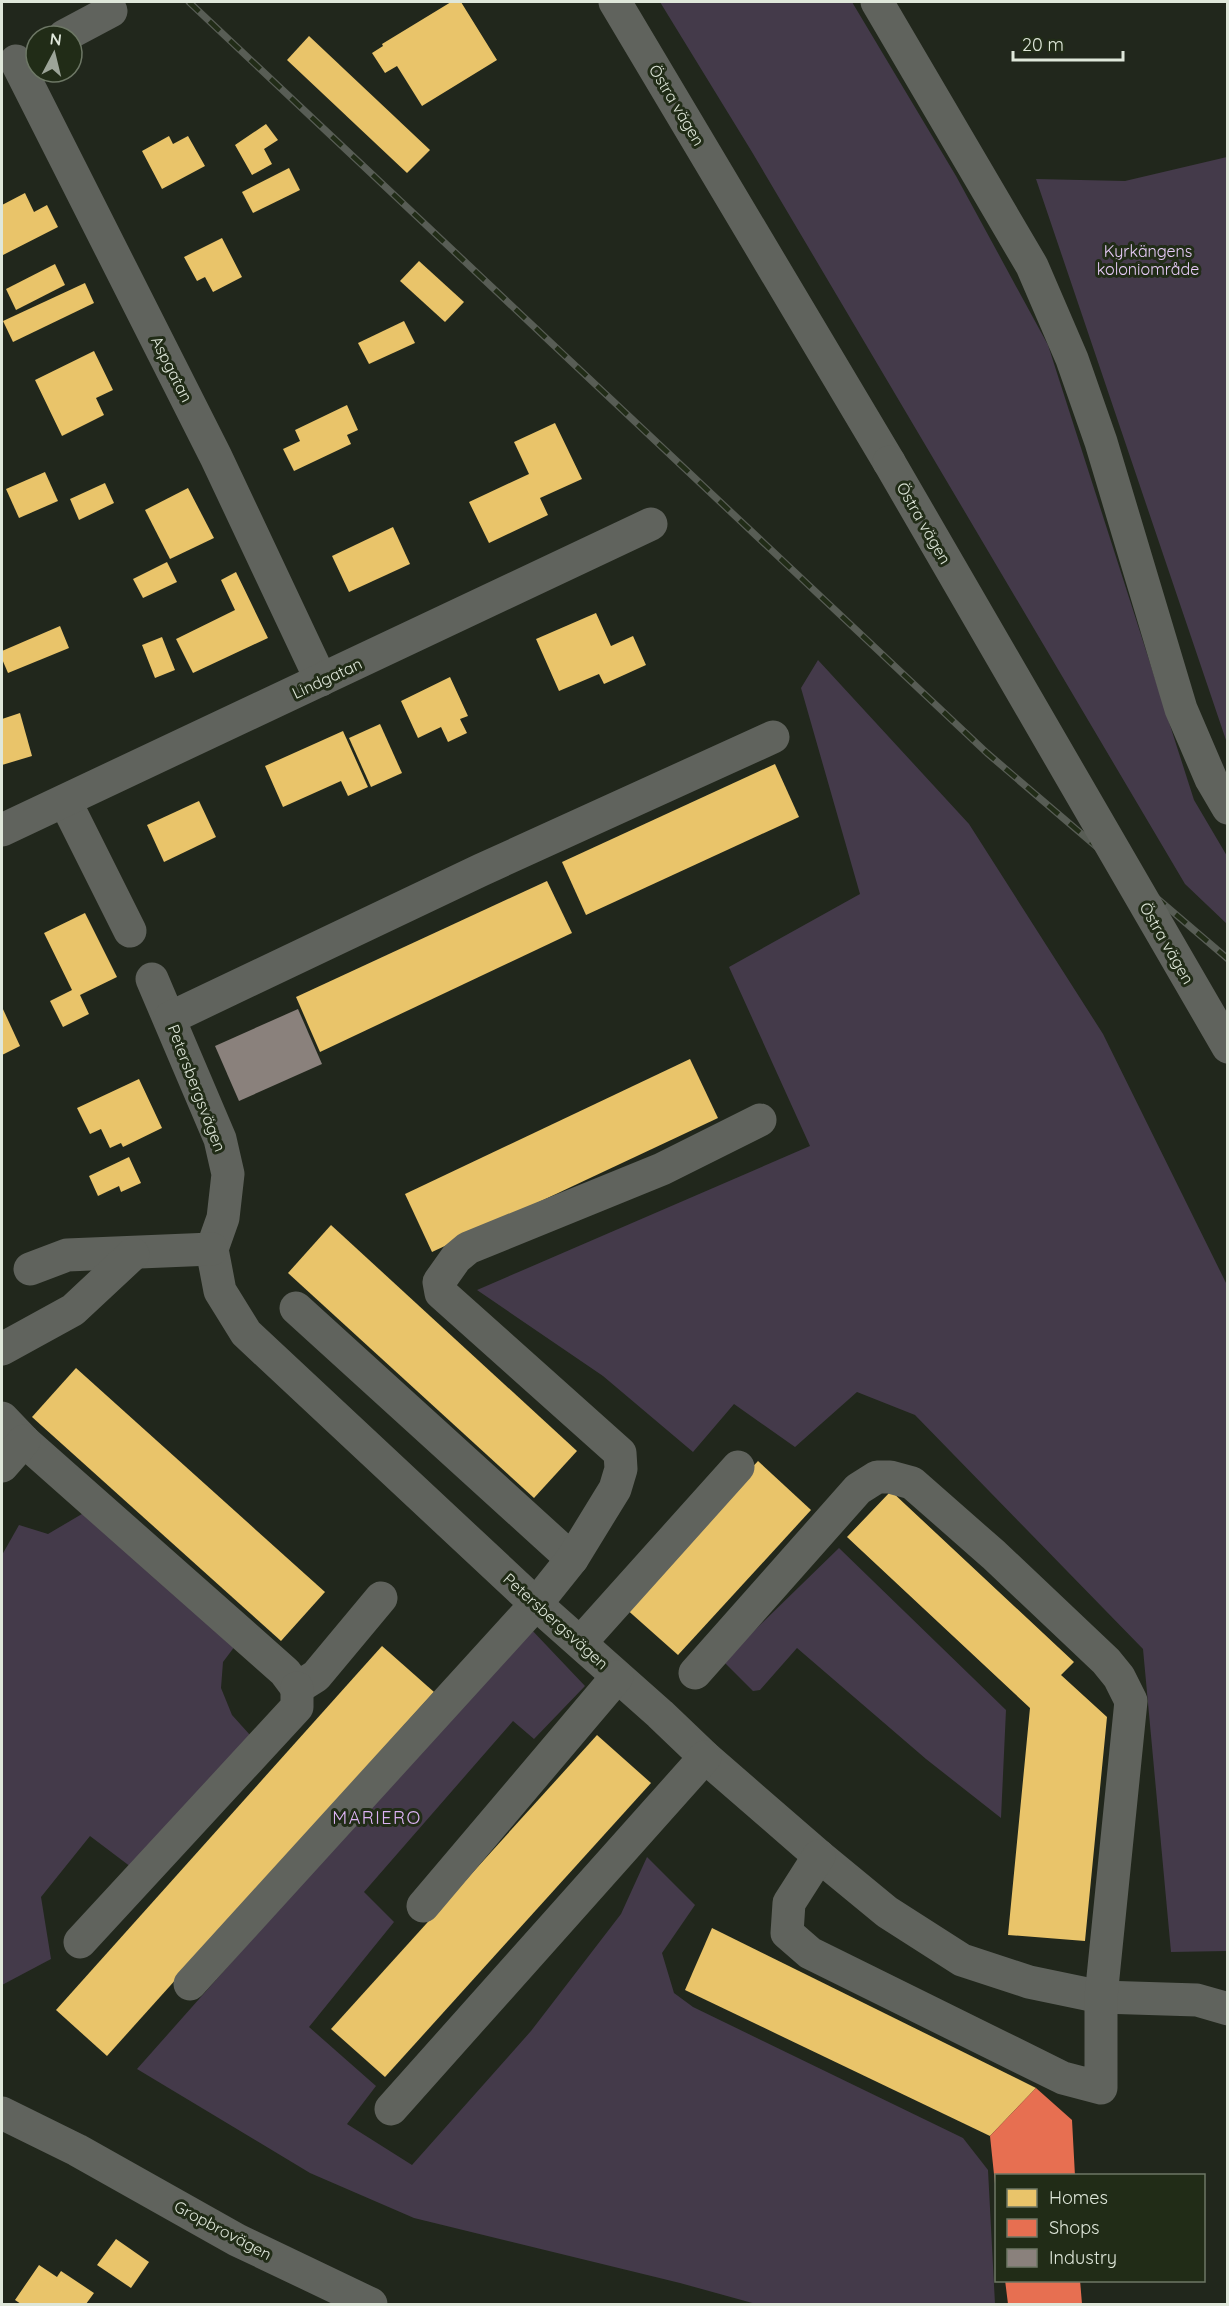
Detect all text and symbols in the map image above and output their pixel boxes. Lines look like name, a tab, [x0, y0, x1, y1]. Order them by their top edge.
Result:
north arrow	[24, 24, 84, 84]
scale bar	[1013, 24, 1122, 62]
text: N	[49, 28, 63, 50]
text: 20 m	[1022, 33, 1064, 56]
street label: Östra vägen	[645, 61, 709, 149]
park label: Kyrkängens koloniområde	[1097, 241, 1199, 279]
street label: Aspgatan	[147, 333, 197, 405]
street label: Östra vägen	[893, 478, 955, 568]
street label: Lindgatan	[289, 653, 365, 703]
street label: Östra vägen	[1136, 898, 1198, 988]
street label: Petersbergsvägen	[164, 1022, 230, 1154]
street label: Petersbergsvägen	[499, 1569, 613, 1673]
district label: MARIERO	[332, 1806, 422, 1829]
legend	[995, 2174, 1205, 2282]
text: Homes	[1049, 2186, 1108, 2209]
street label: Gropbrovägen	[171, 2196, 275, 2264]
text: Shops	[1049, 2216, 1100, 2239]
text: Industry	[1049, 2246, 1117, 2269]

